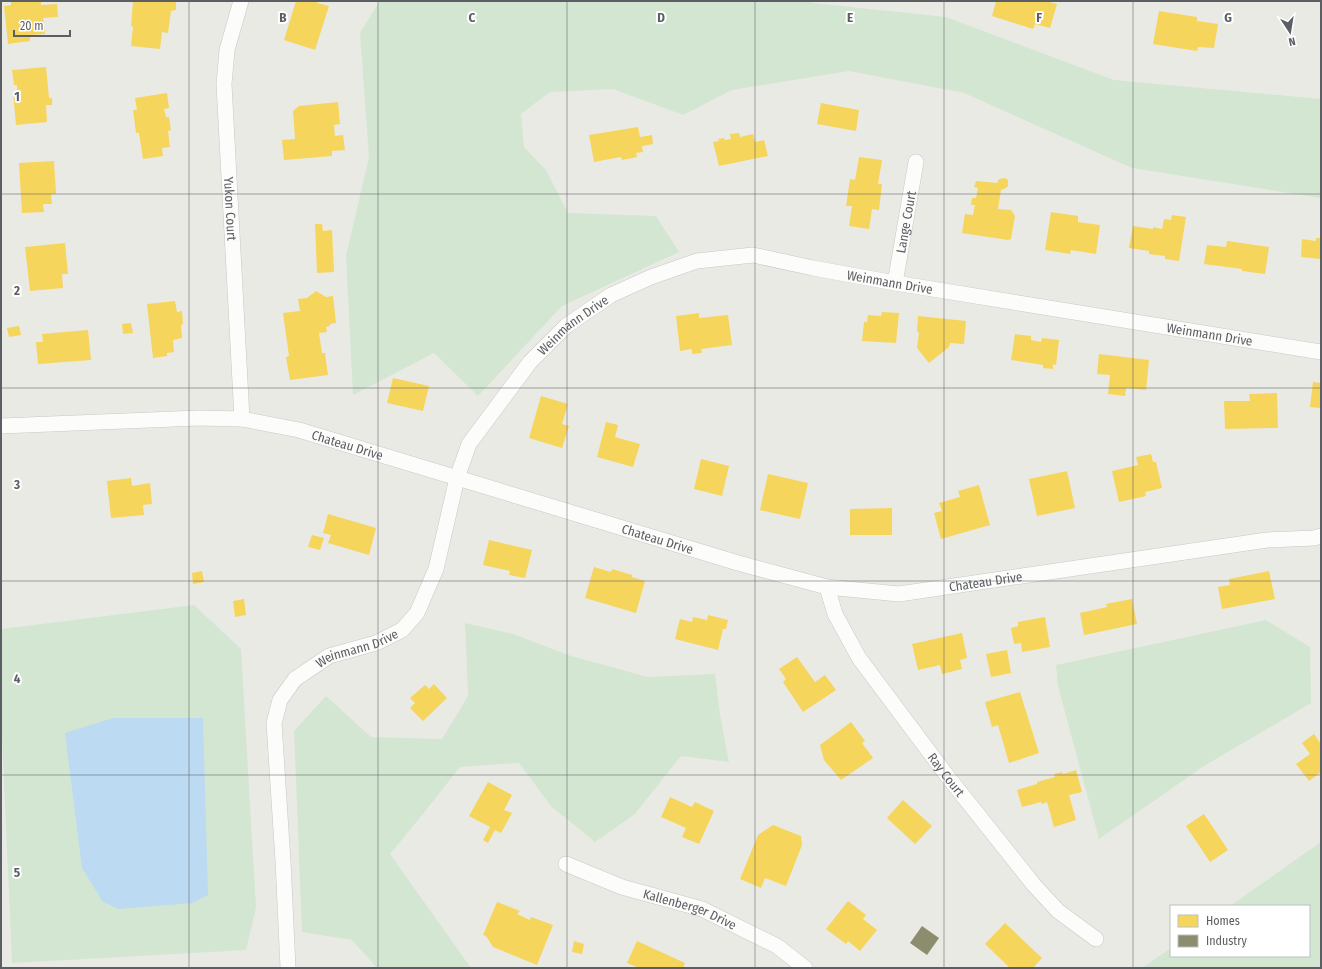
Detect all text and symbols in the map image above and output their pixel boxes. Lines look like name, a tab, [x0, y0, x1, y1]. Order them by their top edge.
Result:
text: B	[279, 10, 287, 25]
text: C	[469, 10, 476, 25]
text: D	[657, 10, 665, 25]
text: E	[847, 10, 853, 25]
text: F	[1036, 10, 1042, 25]
text: G	[1224, 10, 1232, 25]
scale bar	[14, 12, 70, 38]
north arrow	[1270, 12, 1310, 52]
text: 20 m	[20, 19, 44, 33]
text: N	[1287, 34, 1297, 48]
text: 1	[14, 89, 20, 104]
street label: Yukon Court	[221, 176, 240, 242]
street label: Lange Court	[893, 189, 919, 254]
street label: Weinmann Drive	[846, 267, 934, 297]
text: 2	[13, 283, 20, 298]
street label: Weinmann Drive	[534, 292, 611, 358]
street label: Weinmann Drive	[1165, 320, 1254, 348]
street label: Chateau Drive	[310, 427, 385, 463]
text: 3	[13, 477, 20, 492]
street label: Chateau Drive	[620, 521, 695, 557]
street label: Chateau Drive	[948, 569, 1023, 594]
street label: Weinmann Drive	[313, 626, 401, 670]
text: 4	[14, 671, 21, 686]
street label: Ray Court	[925, 750, 968, 800]
text: 5	[14, 865, 20, 880]
street label: Kallenberger Drive	[641, 886, 739, 932]
legend	[1170, 905, 1310, 957]
text: Homes	[1206, 914, 1240, 928]
text: Industry	[1206, 934, 1247, 948]

